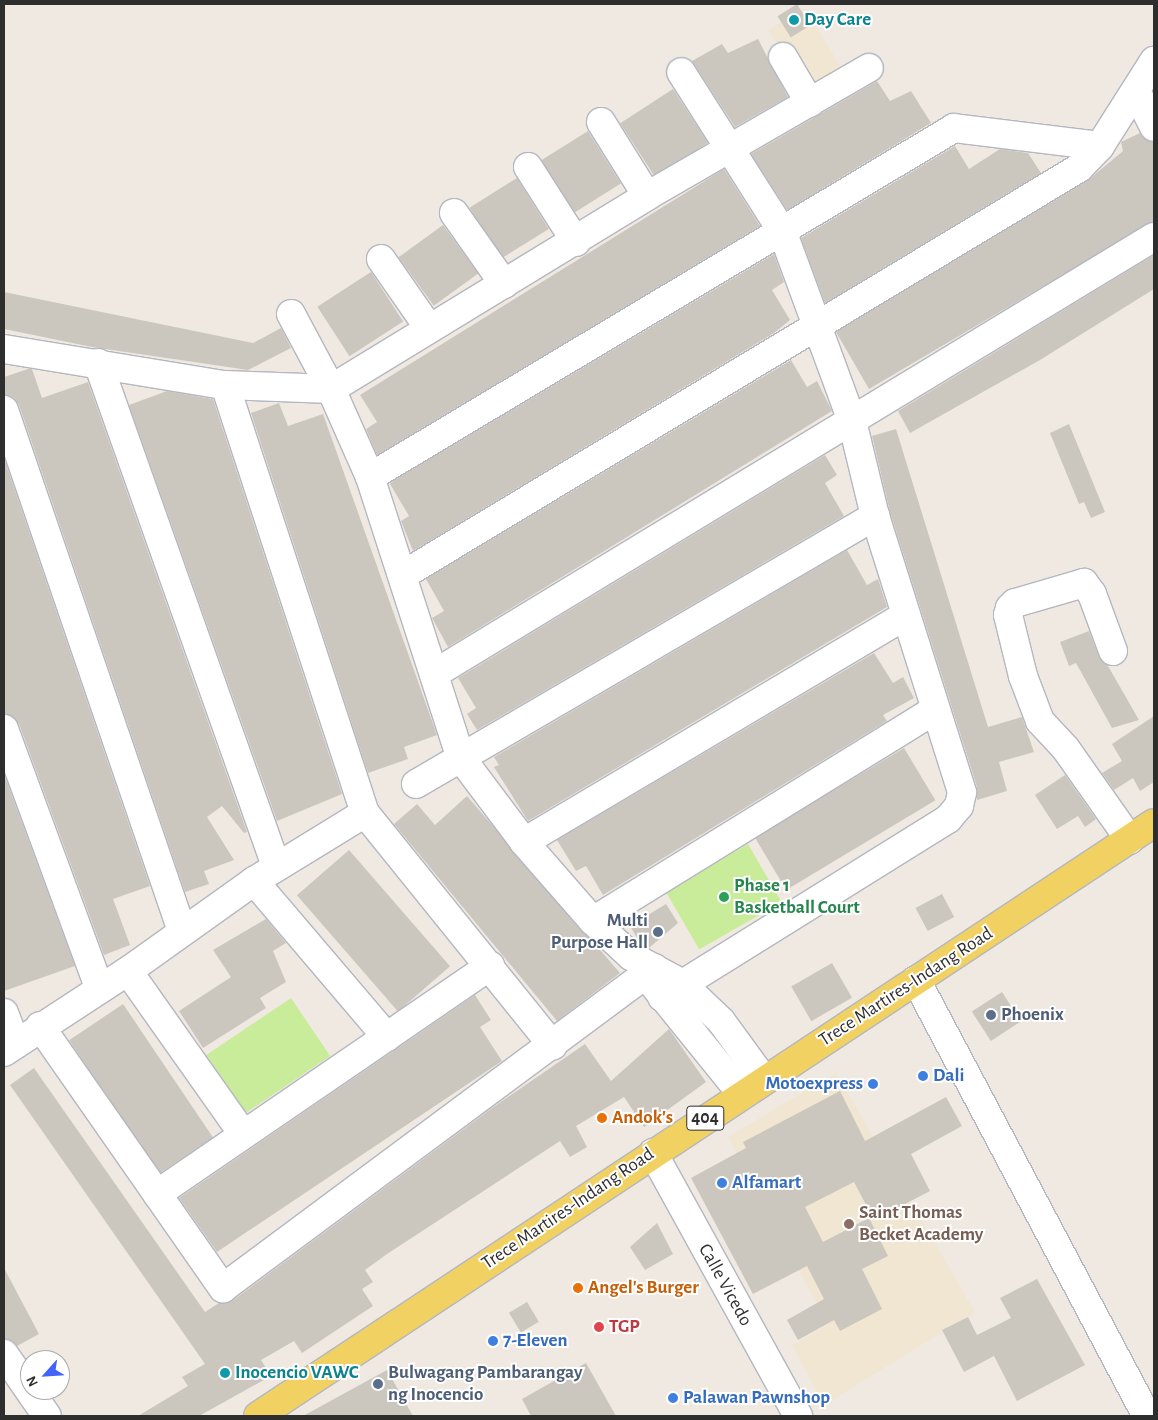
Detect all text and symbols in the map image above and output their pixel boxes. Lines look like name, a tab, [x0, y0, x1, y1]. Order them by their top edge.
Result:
place label: Day Care	[804, 9, 871, 31]
marker: Day Care	[788, 14, 800, 26]
place label: Phase 1 Basketball Court	[734, 875, 860, 919]
marker: Phase 1 Basketball Court	[718, 891, 730, 903]
place label: Multi Purpose Hall	[551, 910, 648, 954]
street label: Trece Martires-Indang Road	[815, 922, 997, 1052]
marker: Multi Purpose Hall	[652, 926, 664, 938]
place label: Phoenix	[1001, 1004, 1064, 1026]
marker: Phoenix	[985, 1009, 997, 1021]
place label: Dali	[933, 1065, 964, 1087]
marker: Dali	[917, 1070, 929, 1082]
place label: Motoexpress	[765, 1073, 863, 1095]
marker: Motoexpress	[867, 1078, 879, 1090]
road number: 404	[686, 1102, 724, 1134]
place label: Andok's	[612, 1107, 673, 1129]
marker: Andok's	[596, 1112, 608, 1124]
street label: Trece Martires-Indang Road	[478, 1143, 658, 1275]
place label: Alfamart	[732, 1172, 801, 1194]
marker: Alfamart	[716, 1177, 728, 1189]
place label: Saint Thomas Becket Academy	[859, 1202, 983, 1246]
marker: Saint Thomas Becket Academy	[843, 1218, 855, 1230]
street label: Calle Vicedo	[693, 1240, 757, 1330]
place label: Angel's Burger	[588, 1277, 699, 1299]
marker: Angel's Burger	[572, 1282, 584, 1294]
place label: TGP	[609, 1316, 640, 1338]
marker: TGP	[593, 1321, 605, 1333]
place label: 7-Eleven	[503, 1330, 567, 1352]
marker: 7-Eleven	[487, 1335, 499, 1347]
north arrow	[20, 1350, 70, 1400]
place label: Inocencio VAWC	[235, 1362, 359, 1384]
place label: Bulwagang Pambarangay ng Inocencio	[388, 1362, 582, 1406]
marker: Inocencio VAWC	[219, 1367, 231, 1379]
text: N	[24, 1374, 41, 1389]
marker: Bulwagang Pambarangay ng Inocencio	[372, 1378, 384, 1390]
place label: Palawan Pawnshop	[683, 1387, 830, 1409]
marker: Palawan Pawnshop	[667, 1392, 679, 1404]

